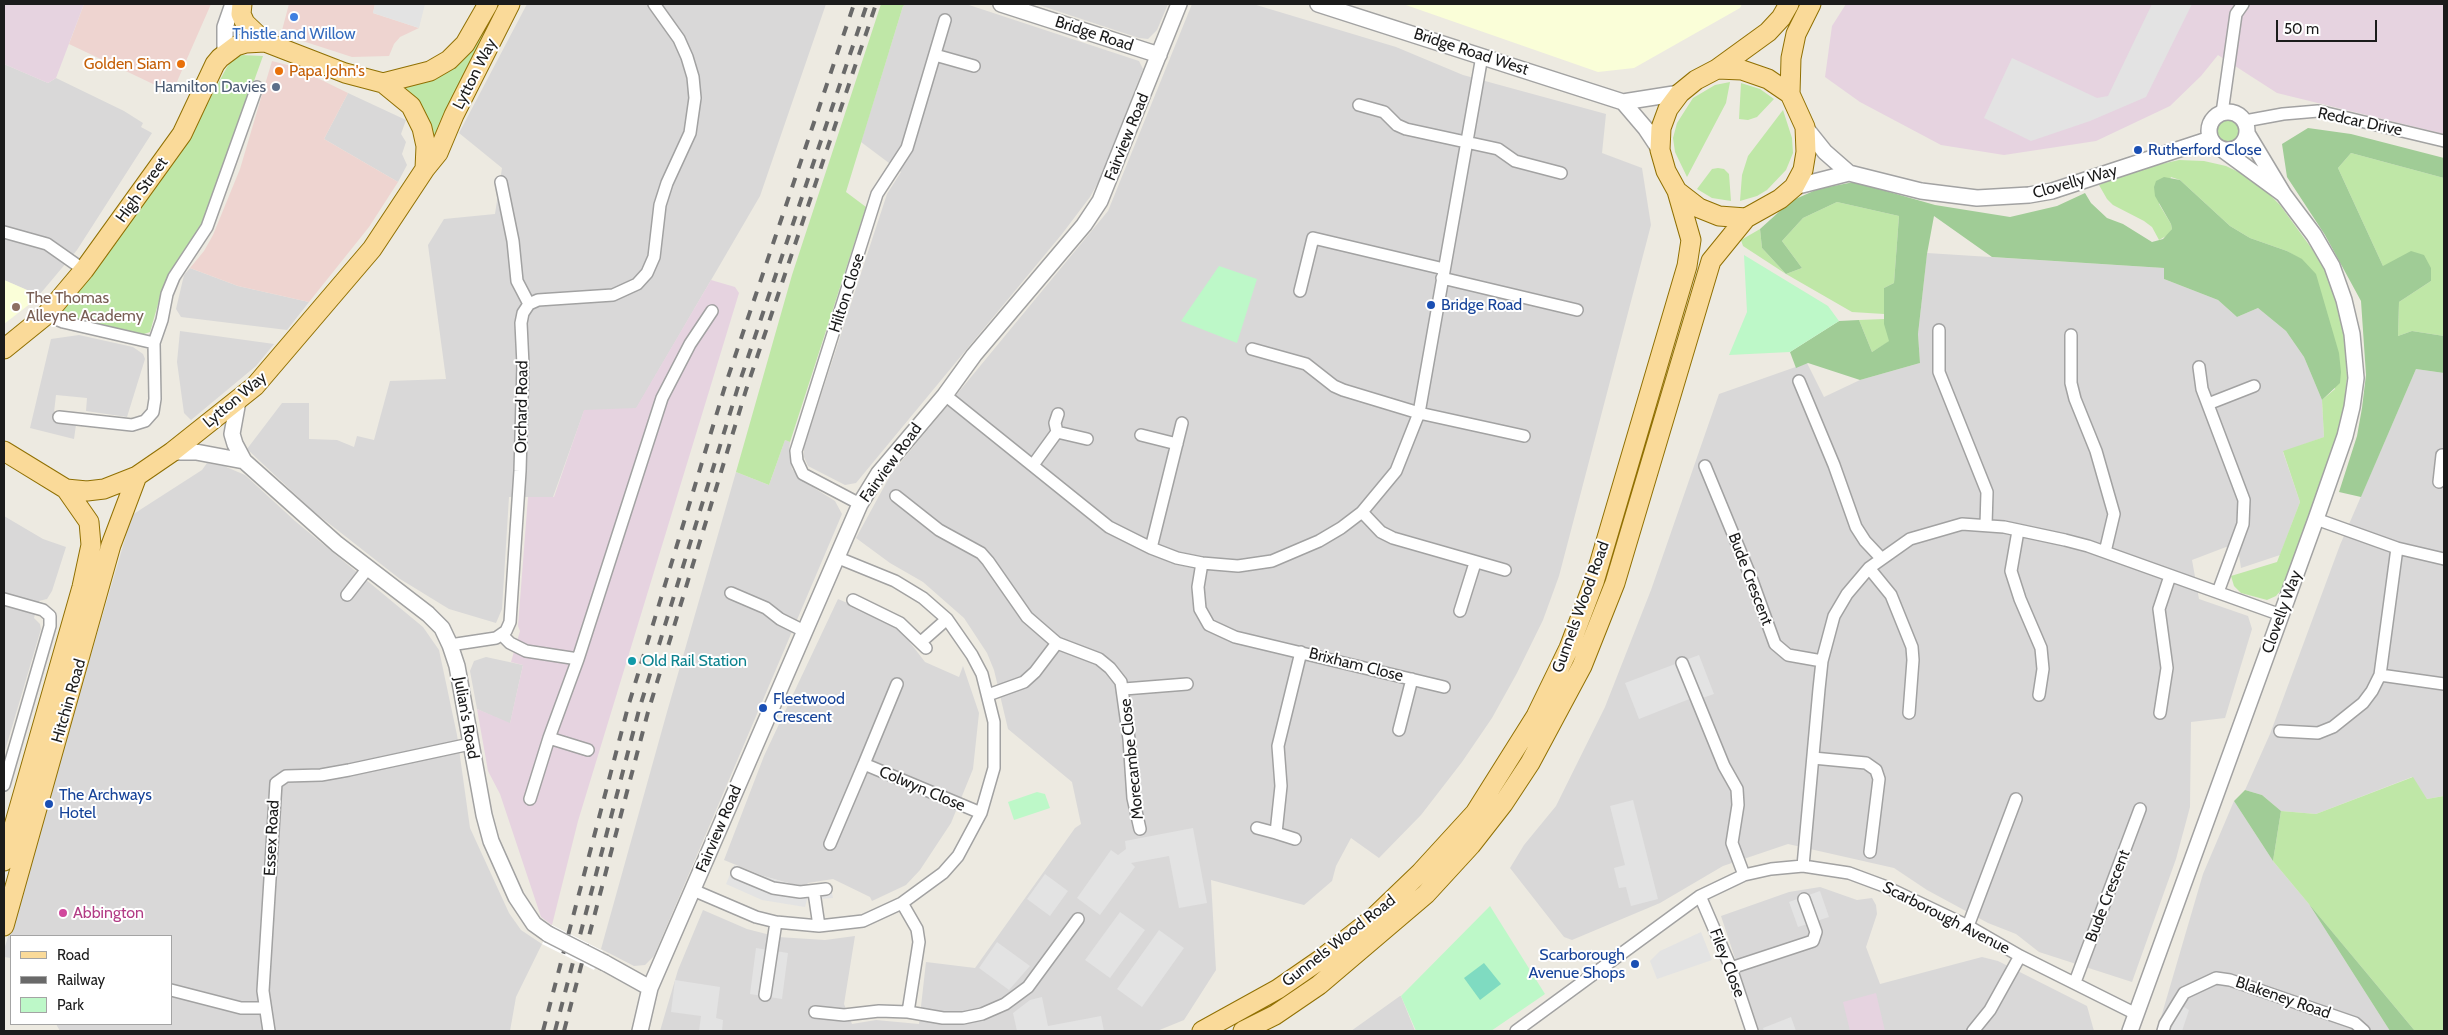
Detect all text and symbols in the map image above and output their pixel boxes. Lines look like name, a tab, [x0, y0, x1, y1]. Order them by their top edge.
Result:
scale bar	[2278, 10, 2379, 42]
marker: Thistle and Willow	[288, 11, 300, 23]
street label: Bridge Road	[1052, 12, 1136, 56]
text: 50 m	[2284, 20, 2319, 38]
place label: Thistle and Willow	[232, 24, 356, 44]
street label: Bridge Road West	[1411, 24, 1531, 80]
street label: Lytton Way	[449, 35, 501, 113]
place label: Golden Siam	[84, 54, 171, 74]
marker: Golden Siam	[175, 58, 187, 70]
place label: Papa John's	[289, 61, 365, 81]
marker: Papa John's	[273, 65, 285, 77]
place label: Hamilton Davies	[154, 77, 266, 97]
marker: Hamilton Davies	[270, 81, 282, 93]
street label: Fairview Road	[1101, 90, 1153, 184]
street label: Redcar Drive	[2316, 104, 2404, 140]
place label: Rutherford Close	[2148, 140, 2262, 160]
marker: Rutherford Close	[2132, 144, 2144, 156]
street label: High Street	[112, 154, 172, 226]
street label: Clovelly Way	[2030, 161, 2120, 203]
street label: Hilton Close	[825, 251, 869, 335]
place label: The Thomas Alleyne Academy	[26, 288, 144, 326]
place label: Bridge Road	[1441, 295, 1522, 315]
marker: Bridge Road	[1425, 299, 1437, 311]
marker: The Thomas Alleyne Academy	[10, 301, 22, 313]
street label: Orchard Road	[512, 360, 532, 454]
street label: Lytton Way	[199, 368, 271, 432]
street label: Fairview Road	[856, 420, 926, 506]
street label: Bude Crescent	[1724, 530, 1776, 628]
street label: Gunnels Wood Road	[1548, 539, 1614, 675]
street label: Clovelly Way	[2258, 568, 2306, 656]
street label: Brixham Close	[1307, 644, 1405, 686]
place label: Old Rail Station	[642, 651, 747, 671]
marker: Old Rail Station	[626, 655, 638, 667]
street label: Hitchin Road	[48, 657, 90, 745]
street label: Julian's Road	[449, 675, 483, 761]
place label: Fleetwood Crescent	[773, 689, 845, 727]
street label: Morecambe Close	[1116, 698, 1148, 820]
marker: Fleetwood Crescent	[757, 702, 769, 714]
street label: Colwyn Close	[876, 762, 968, 816]
street label: Fairview Road	[692, 782, 746, 876]
place label: The Archways Hotel	[59, 785, 152, 823]
marker: The Archways Hotel	[43, 798, 55, 810]
street label: Essex Road	[260, 800, 284, 876]
street label: Bude Crescent	[2082, 847, 2134, 945]
street label: Scarborough Avenue	[1879, 878, 2013, 958]
street label: Gunnels Wood Road	[1279, 891, 1399, 991]
place label: Abbington	[73, 903, 144, 923]
marker: Abbington	[57, 907, 69, 919]
street label: Filey Close	[1705, 926, 1749, 1000]
legend	[10, 935, 172, 1025]
place label: Scarborough Avenue Shops	[1528, 945, 1625, 983]
text: Road	[57, 946, 90, 964]
marker: Scarborough Avenue Shops	[1629, 958, 1641, 970]
text: Railway	[57, 971, 105, 989]
street label: Blakeney Road	[2233, 973, 2333, 1023]
text: Park	[57, 996, 84, 1014]

